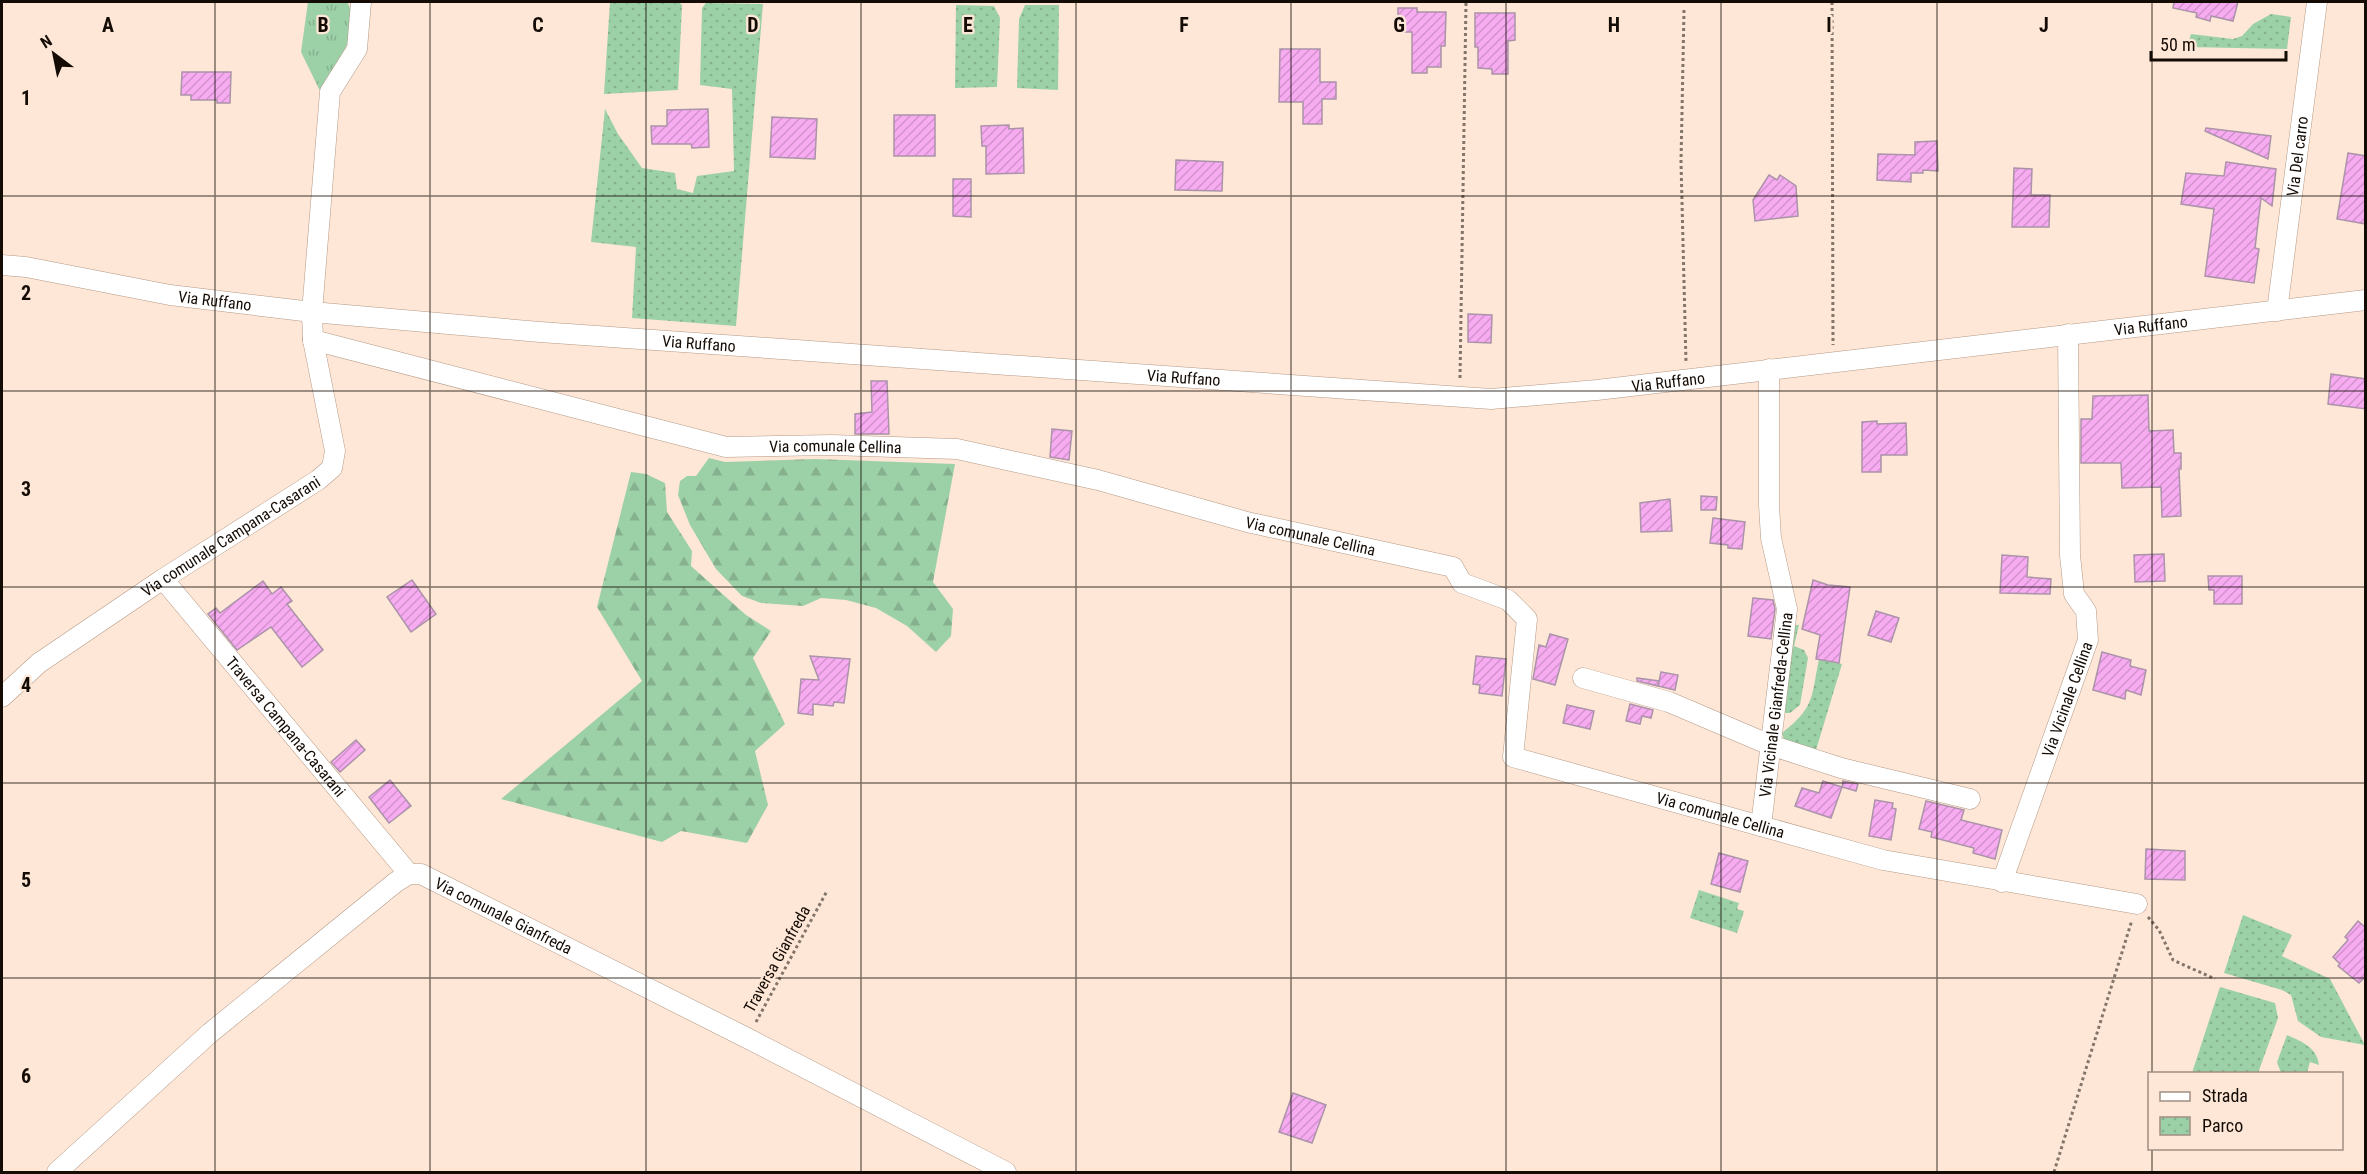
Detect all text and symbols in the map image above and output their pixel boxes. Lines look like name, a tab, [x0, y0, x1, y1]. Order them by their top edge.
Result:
text: A	[102, 13, 114, 37]
text: B	[317, 13, 329, 37]
text: C	[532, 13, 544, 37]
text: D	[747, 13, 759, 37]
text: E	[963, 13, 973, 37]
text: F	[1179, 13, 1189, 37]
text: G	[1393, 13, 1405, 37]
text: H	[1608, 13, 1620, 37]
text: I	[1826, 13, 1832, 37]
text: J	[2039, 13, 2049, 37]
north arrow	[24, 24, 84, 84]
scale bar	[2151, 24, 2286, 62]
text: N	[37, 31, 56, 52]
text: 50 m	[2160, 34, 2195, 55]
text: 1	[21, 86, 31, 110]
street label: Via Del carro	[2282, 115, 2312, 198]
text: 2	[21, 281, 31, 305]
street label: Via Ruffano	[177, 287, 253, 314]
street label: Via Ruffano	[2113, 311, 2189, 339]
street label: Via Ruffano	[661, 331, 736, 355]
street label: Via Ruffano	[1146, 365, 1221, 389]
street label: Via Ruffano	[1630, 368, 1706, 395]
street label: Via comunale Cellina	[769, 435, 902, 457]
street label: Via comunale Campana-Casarani	[138, 472, 323, 601]
text: 3	[21, 477, 31, 501]
street label: Via comunale Cellina	[1244, 512, 1377, 559]
street label: Via Vicinale Gianfreda-Cellina	[1755, 611, 1796, 799]
street label: Via Vicinale Cellina	[2038, 639, 2096, 759]
street label: Traversa Campana-Casarani	[222, 653, 350, 800]
text: 4	[21, 673, 31, 697]
street label: Via comunale Cellina	[1654, 788, 1787, 842]
text: 5	[21, 868, 31, 892]
street label: Via comunale Gianfreda	[432, 873, 575, 958]
street label: Traversa Gianfreda	[740, 902, 814, 1016]
text: 6	[21, 1064, 31, 1088]
legend	[2148, 1072, 2343, 1150]
text: Strada	[2202, 1085, 2248, 1106]
text: Parco	[2202, 1115, 2243, 1136]

